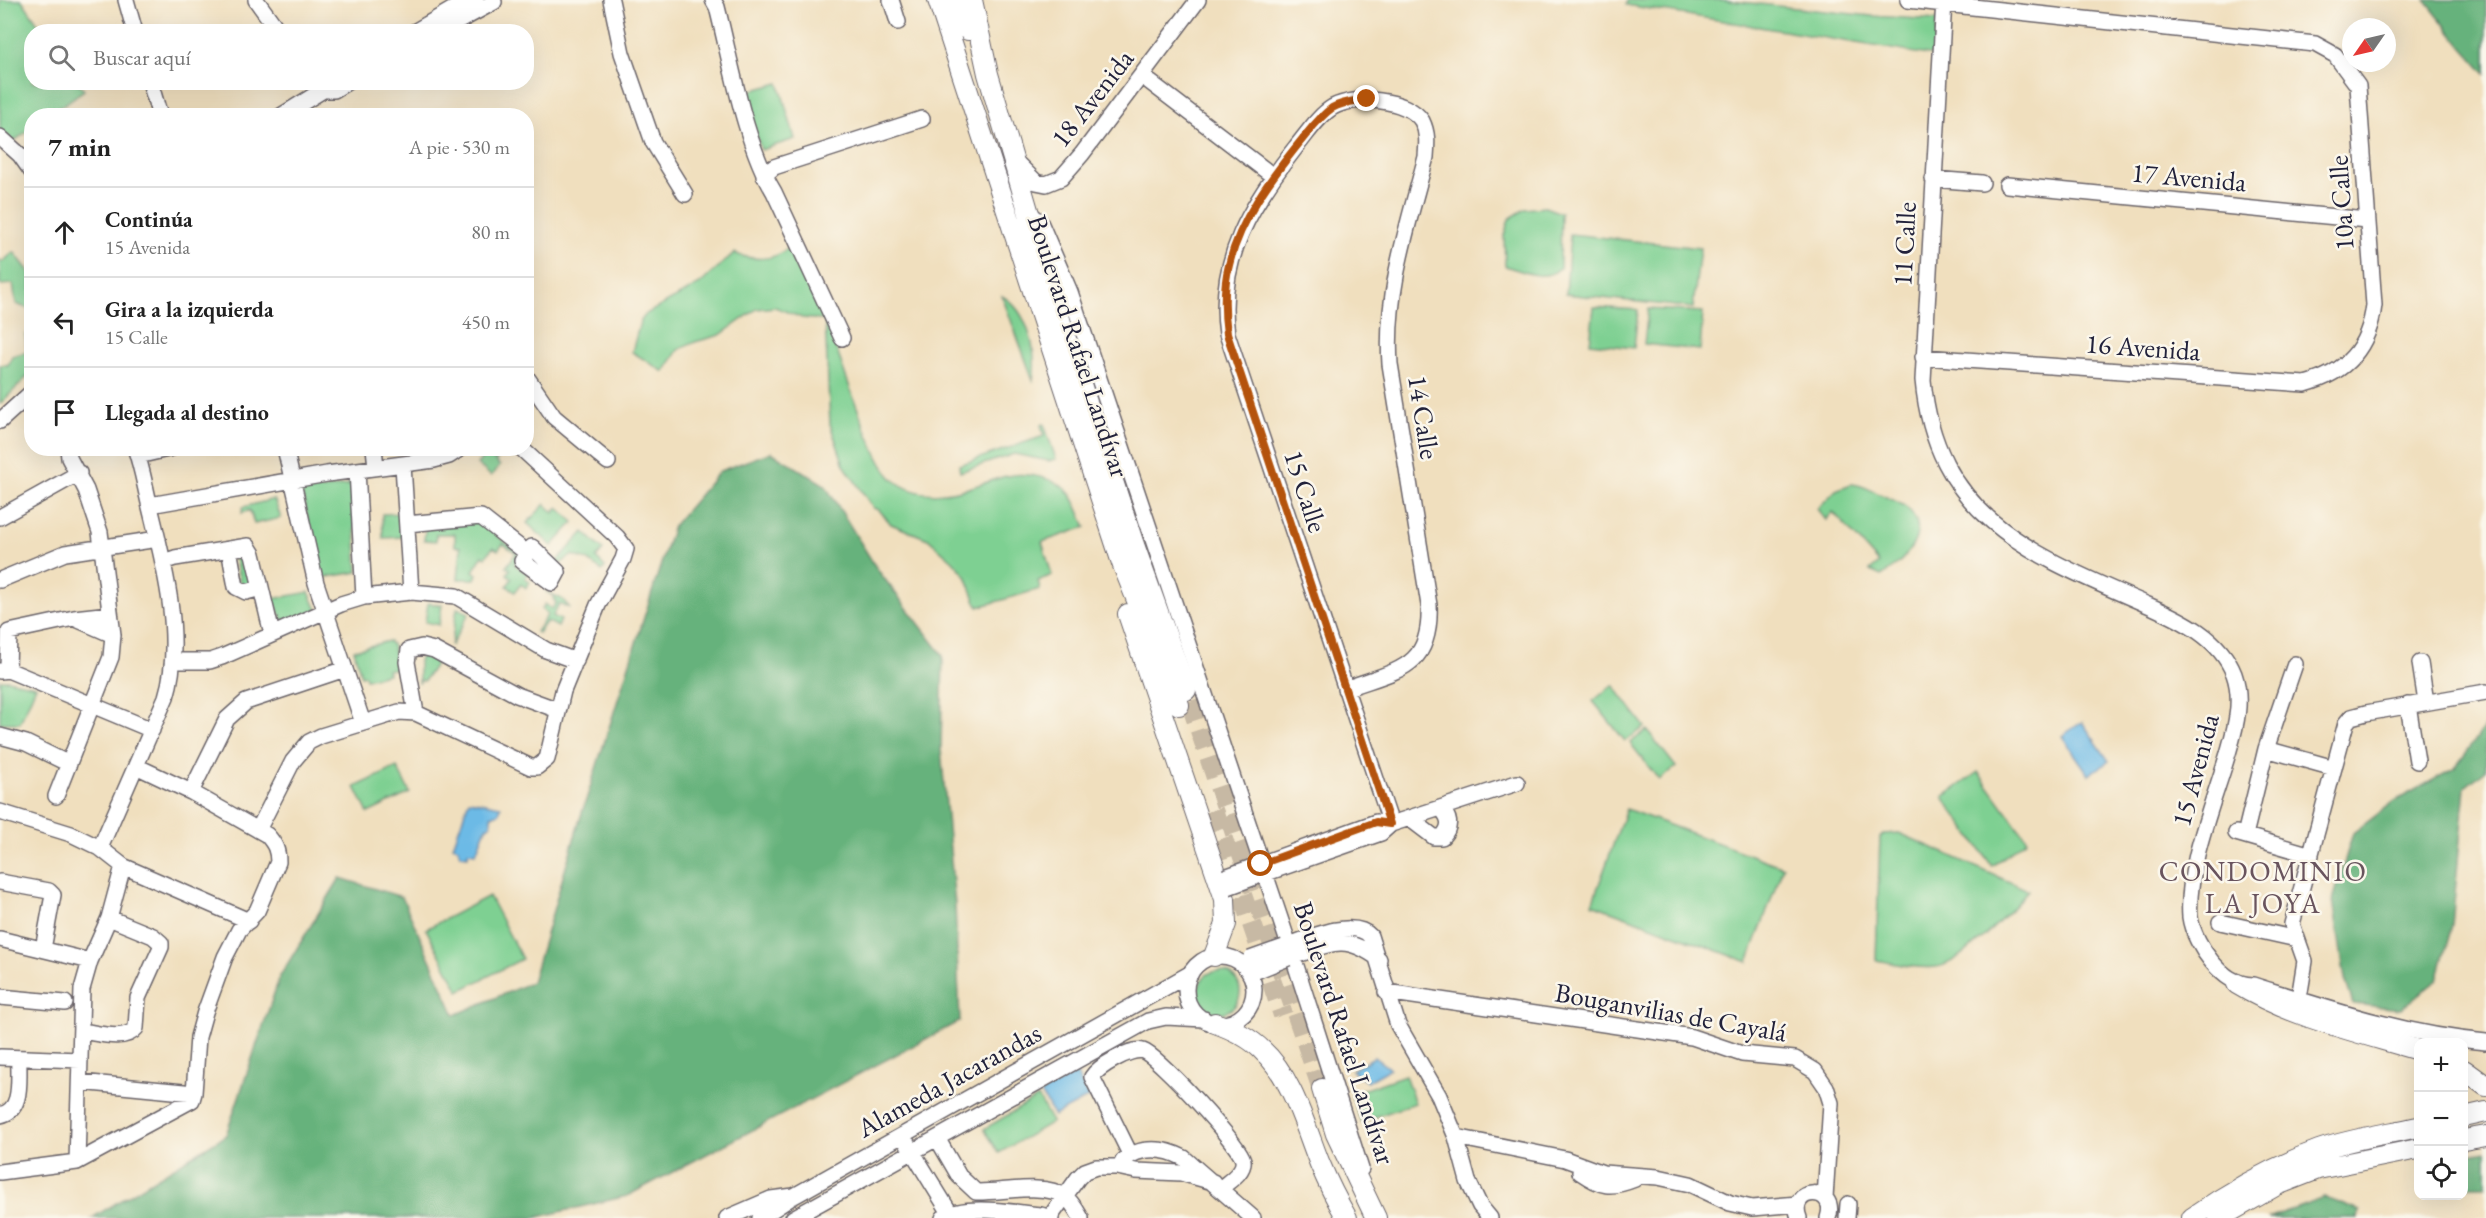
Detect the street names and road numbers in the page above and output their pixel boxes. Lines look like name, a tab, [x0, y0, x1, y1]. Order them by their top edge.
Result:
street label: 18 Avenida	[1043, 42, 1141, 154]
street label: 10a Calle	[2320, 154, 2362, 252]
street label: 17 Avenida	[2130, 155, 2248, 199]
street label: 11 Calle	[1884, 201, 1924, 287]
street label: Boulevard Rafael Landívar	[1020, 210, 1138, 482]
street label: 16 Avenida	[2084, 326, 2202, 368]
street label: 14 Calle	[1400, 372, 1448, 462]
street label: 15 Calle	[1276, 445, 1336, 537]
street label: 15 Avenida	[2163, 710, 2227, 830]
street label: Boulevard Rafael Landívar	[1286, 897, 1404, 1169]
street label: Bouganvilias de Cayalá	[1552, 974, 1790, 1050]
street label: Alameda Jacarandas	[850, 1015, 1047, 1146]

